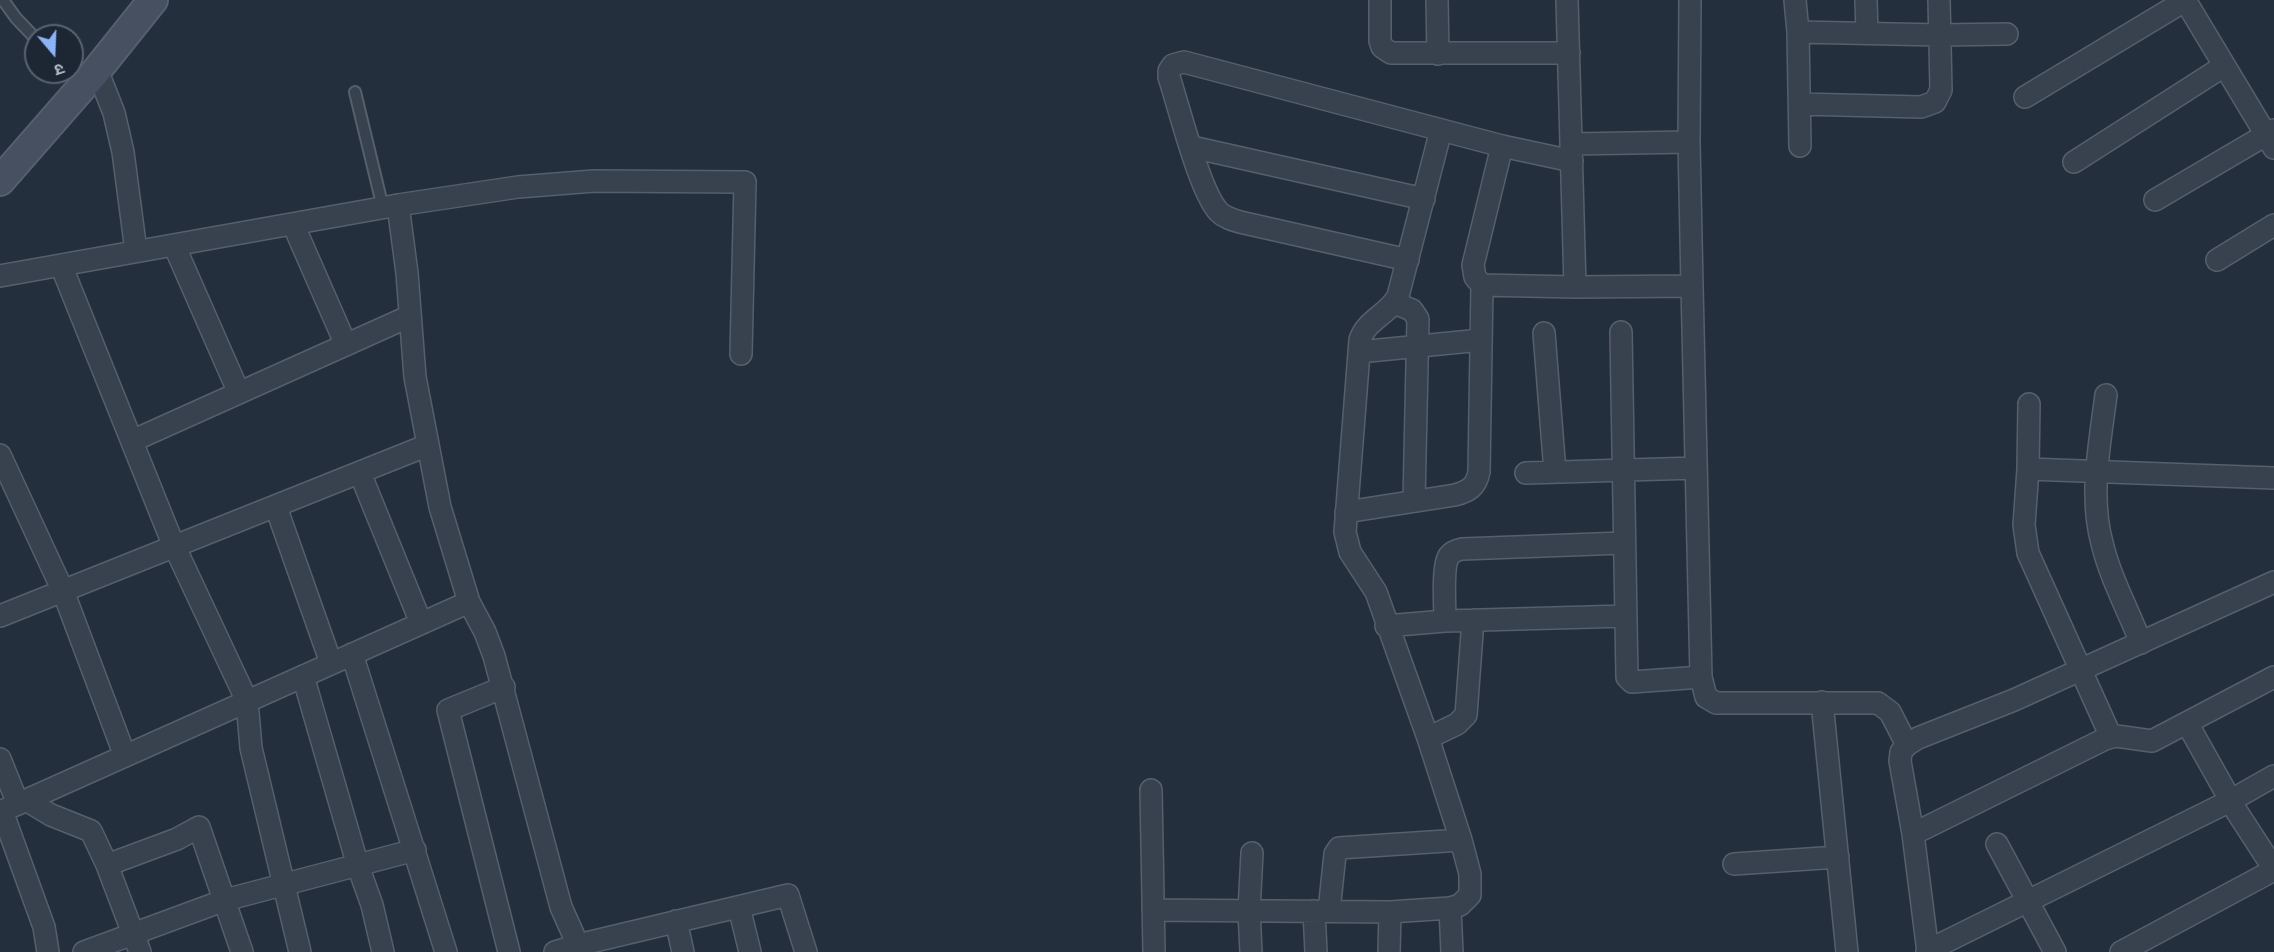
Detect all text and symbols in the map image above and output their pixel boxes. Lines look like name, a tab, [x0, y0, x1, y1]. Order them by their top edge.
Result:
north arrow	[24, 24, 84, 84]
text: उ	[52, 59, 67, 80]

